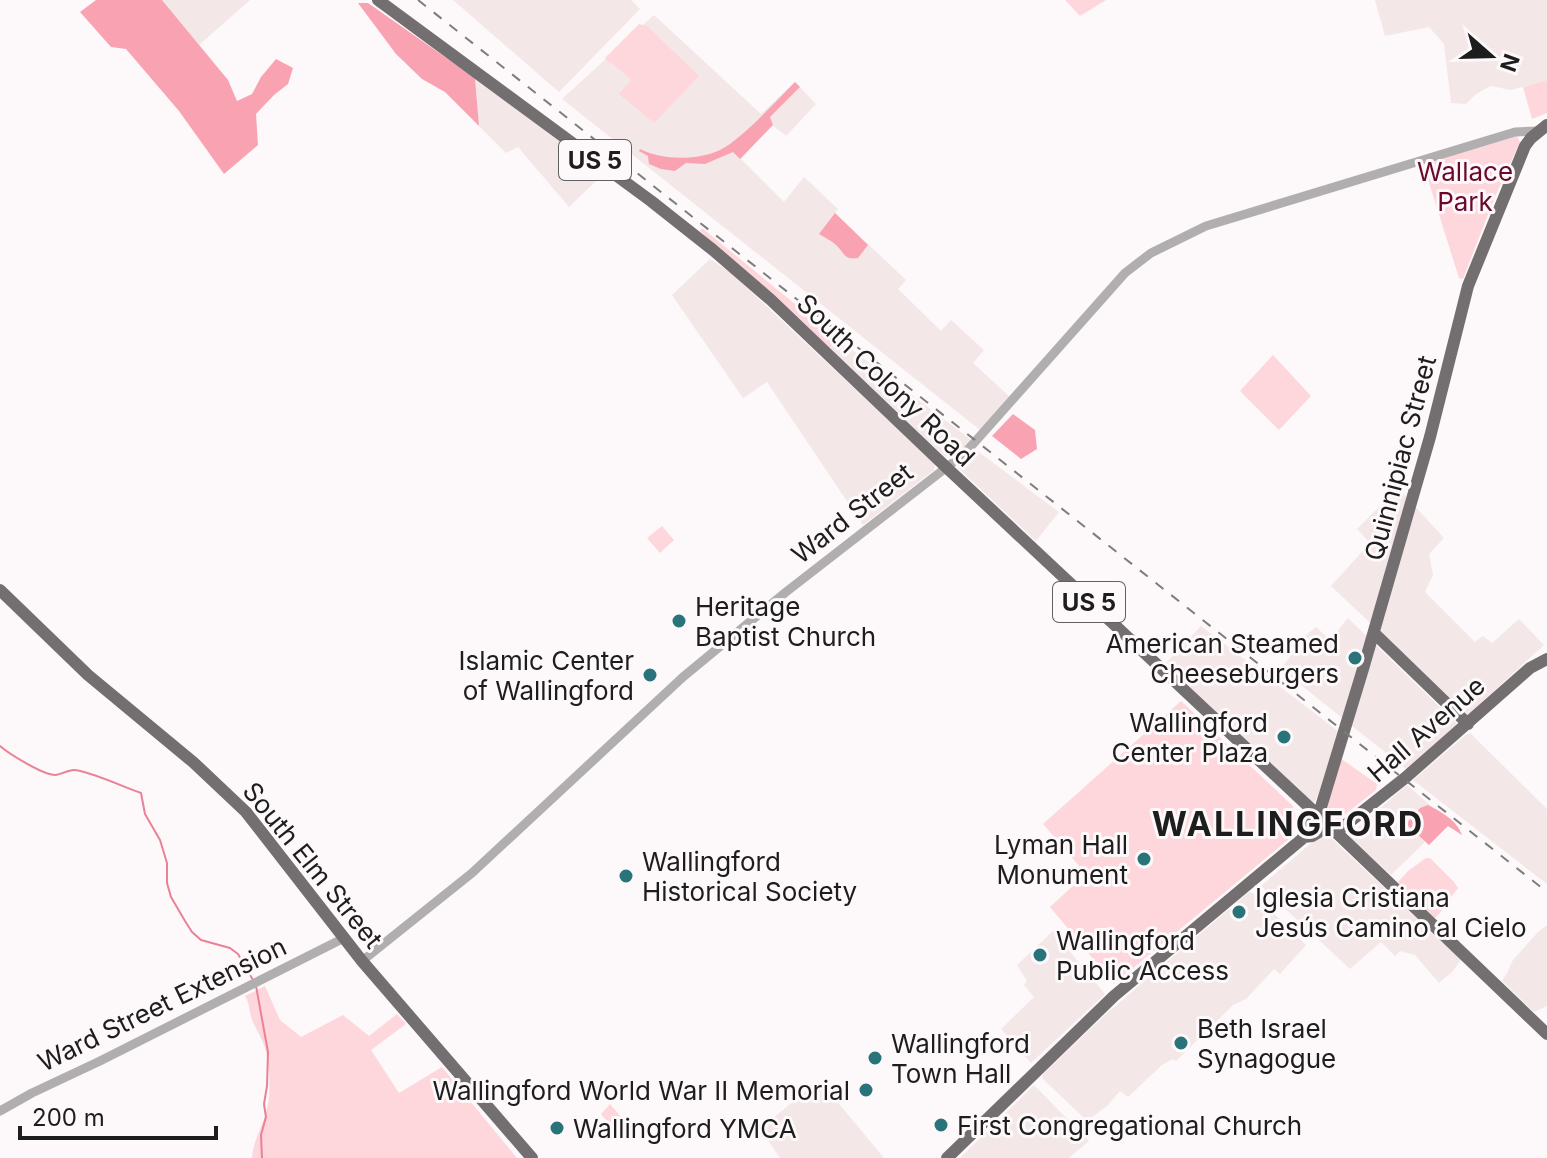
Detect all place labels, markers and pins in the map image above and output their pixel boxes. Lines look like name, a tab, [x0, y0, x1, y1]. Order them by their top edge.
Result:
place label: Heritage Baptist Church	[695, 591, 876, 652]
marker: Heritage Baptist Church	[670, 612, 688, 630]
place label: American Steamed Cheeseburgers	[1105, 628, 1339, 689]
place label: Islamic Center of Wallingford	[458, 645, 634, 706]
marker: American Steamed Cheeseburgers	[1346, 649, 1364, 667]
marker: Islamic Center of Wallingford	[641, 666, 659, 684]
place label: Wallingford Center Plaza	[1112, 707, 1268, 768]
marker: Wallingford Center Plaza	[1275, 728, 1293, 746]
place label: Lyman Hall Monument	[994, 829, 1128, 890]
place label: Wallingford Historical Society	[642, 846, 857, 907]
marker: Lyman Hall Monument	[1135, 850, 1153, 868]
marker: Wallingford Historical Society	[617, 867, 635, 885]
place label: Iglesia Cristiana Jesús Camino al Cielo	[1255, 882, 1527, 943]
marker: Iglesia Cristiana Jesús Camino al Cielo	[1230, 903, 1248, 921]
place label: Wallingford Public Access	[1056, 925, 1229, 986]
marker: Wallingford Public Access	[1031, 946, 1049, 964]
place label: Beth Israel Synagogue	[1197, 1013, 1336, 1074]
place label: Wallingford Town Hall	[891, 1028, 1030, 1089]
marker: Beth Israel Synagogue	[1172, 1034, 1190, 1052]
marker: Wallingford Town Hall	[866, 1049, 884, 1067]
place label: Wallingford World War II Memorial	[433, 1075, 850, 1106]
marker: Wallingford World War II Memorial	[857, 1081, 875, 1099]
place label: First Congregational Church	[957, 1110, 1302, 1141]
place label: Wallingford YMCA	[573, 1113, 797, 1144]
marker: First Congregational Church	[932, 1116, 950, 1134]
marker: Wallingford YMCA	[548, 1119, 566, 1137]

